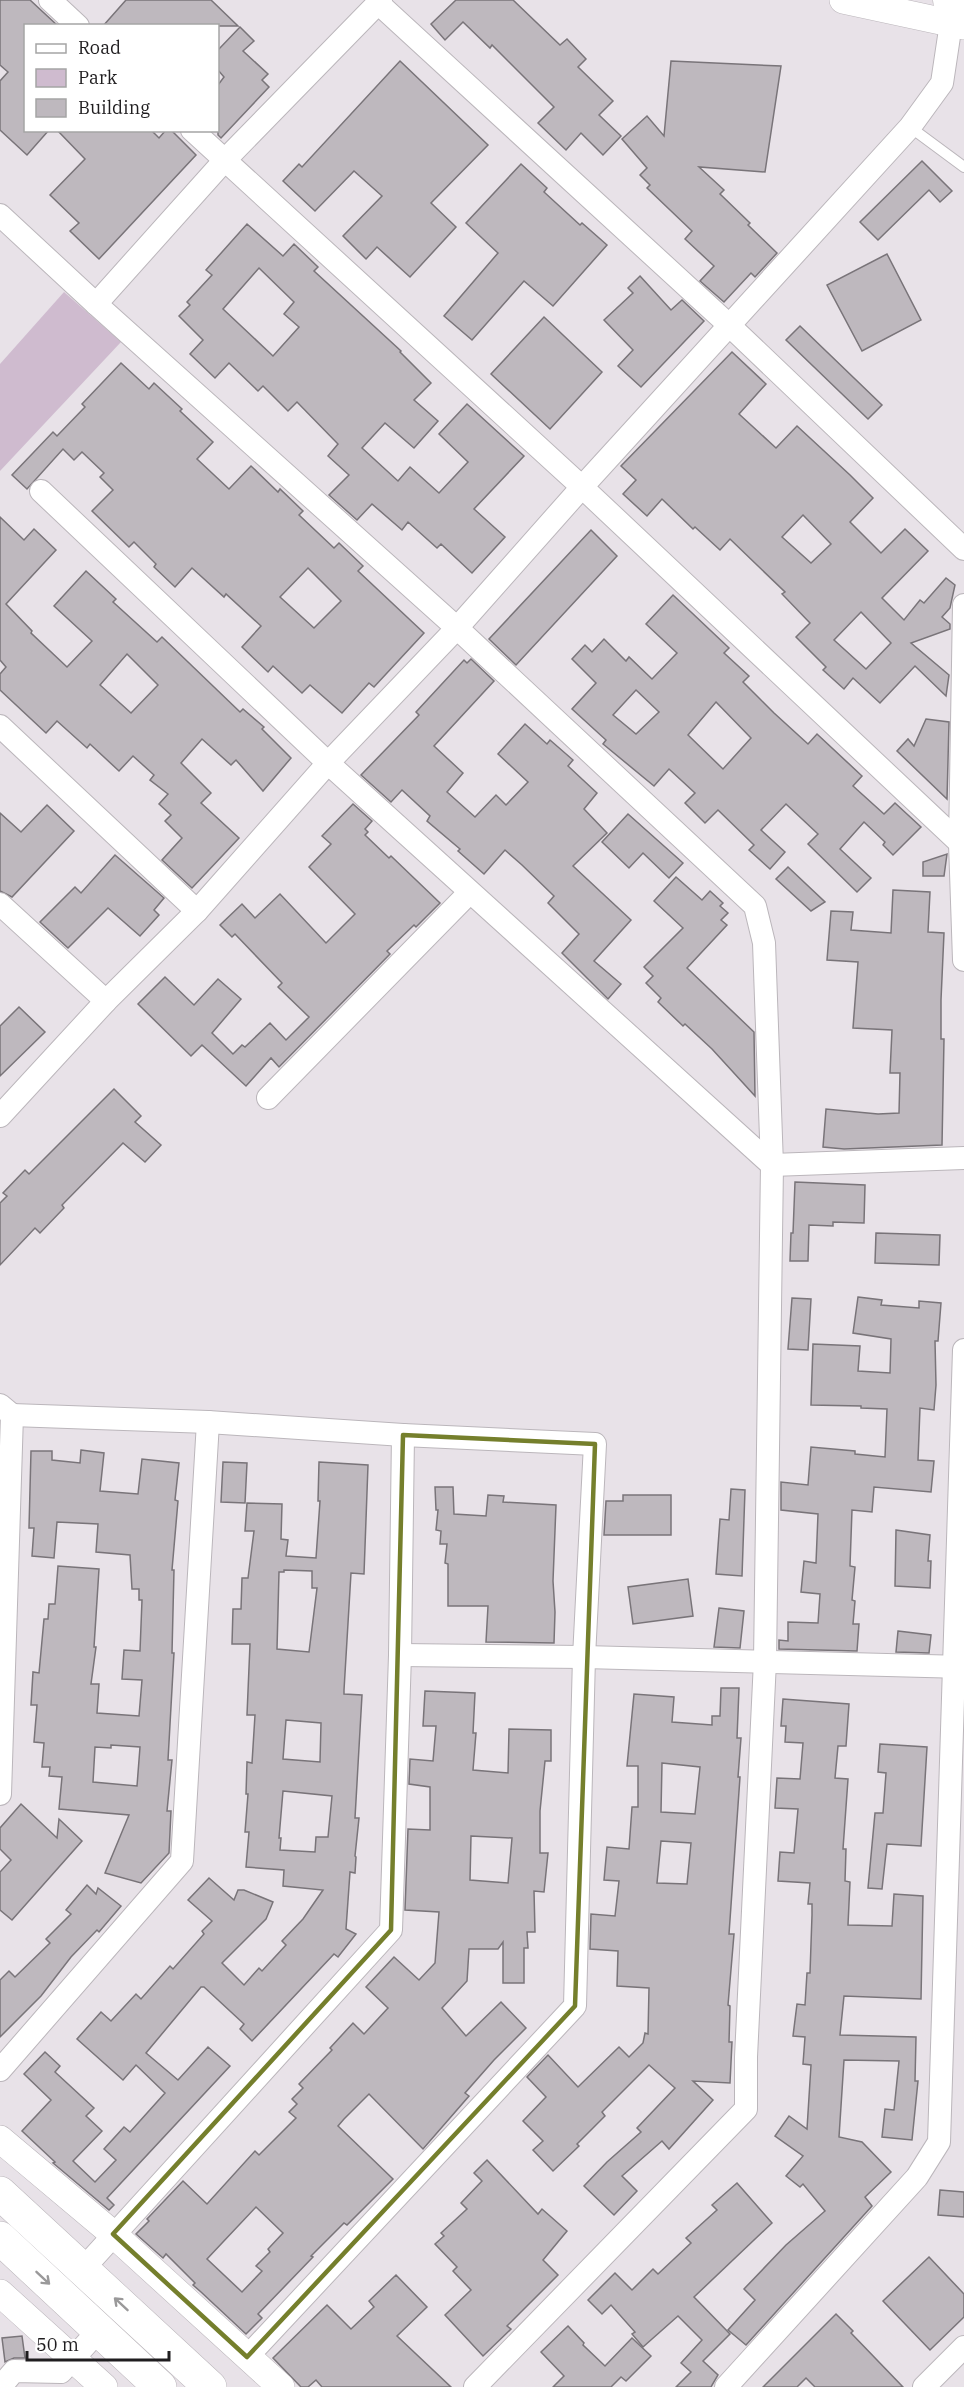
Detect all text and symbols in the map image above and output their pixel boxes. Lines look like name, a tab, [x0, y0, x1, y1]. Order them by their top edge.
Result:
legend	[24, 24, 219, 132]
text: Road	[78, 36, 121, 59]
text: Park	[78, 66, 118, 89]
text: Building	[78, 96, 150, 119]
one-way arrow	[35, 2271, 50, 2285]
one-way arrow	[113, 2297, 128, 2311]
scale bar	[27, 2324, 170, 2362]
text: 50 m	[36, 2333, 79, 2356]

